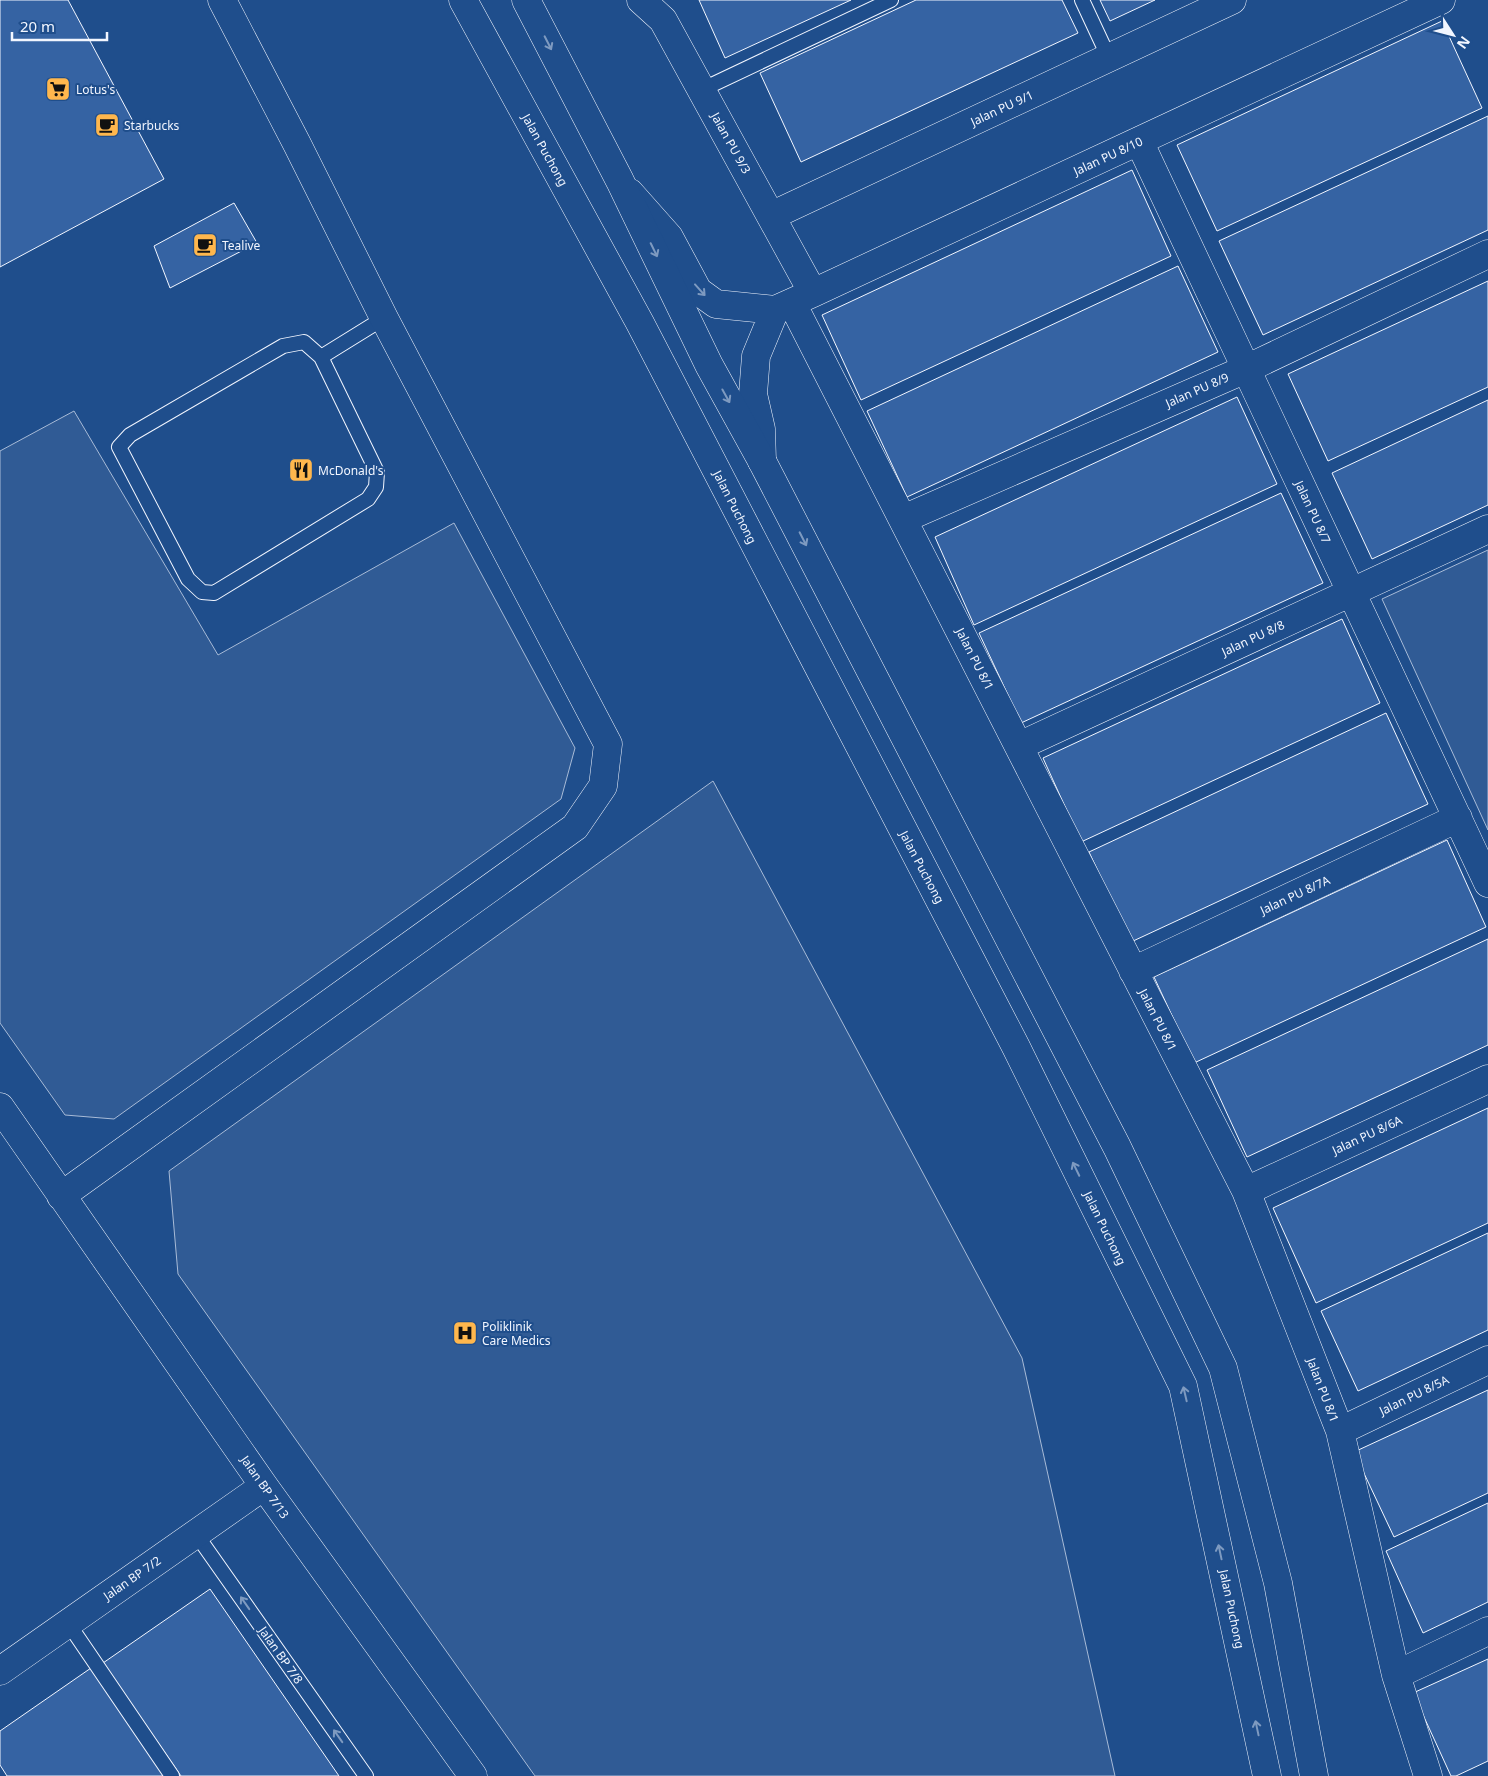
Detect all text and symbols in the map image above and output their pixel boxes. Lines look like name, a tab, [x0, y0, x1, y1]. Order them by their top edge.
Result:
scale bar	[12, 10, 108, 42]
north arrow	[1428, 10, 1478, 60]
text: 20 m	[20, 16, 55, 36]
text: N	[1453, 33, 1475, 53]
one-way arrow	[544, 35, 553, 50]
supermarket icon: Lotus's	[45, 76, 71, 102]
place label: Lotus's	[76, 81, 115, 98]
street label: Jalan PU 9/1	[967, 86, 1036, 130]
street label: Jalan PU 9/3	[707, 108, 755, 177]
street label: Jalan Puchong	[518, 110, 572, 189]
cafe icon: Starbucks	[94, 112, 120, 138]
place label: Starbucks	[124, 117, 180, 134]
street label: Jalan PU 8/10	[1070, 132, 1146, 180]
cafe icon: Tealive	[192, 232, 218, 258]
place label: Tealive	[222, 237, 261, 254]
one-way arrow	[649, 243, 659, 258]
one-way arrow	[694, 284, 706, 296]
street label: Jalan PU 8/9	[1162, 368, 1232, 412]
one-way arrow	[722, 388, 732, 402]
restaurant icon: McDonald's	[288, 457, 314, 483]
place label: McDonald's	[318, 462, 384, 479]
street label: Jalan Puchong	[709, 466, 761, 547]
street label: Jalan PU 8/7	[1291, 477, 1335, 546]
one-way arrow	[798, 532, 808, 547]
street label: Jalan PU 8/8	[1218, 616, 1287, 660]
street label: Jalan PU 8/1	[952, 624, 998, 693]
street label: Jalan Puchong	[895, 827, 948, 906]
street label: Jalan PU 8/7A	[1256, 871, 1333, 919]
street label: Jalan PU 8/1	[1135, 985, 1181, 1054]
street label: Jalan PU 8/6A	[1328, 1111, 1405, 1159]
one-way arrow	[1071, 1162, 1080, 1177]
street label: Jalan Puchong	[1079, 1187, 1130, 1268]
place label: Poliklinik Care Medics	[482, 1318, 551, 1349]
hospital icon: Poliklinik Care Medics	[452, 1320, 478, 1346]
street label: Jalan PU 8/1	[1303, 1354, 1343, 1425]
street label: Jalan PU 8/5A	[1375, 1371, 1452, 1420]
one-way arrow	[1180, 1386, 1189, 1402]
street label: Jalan BP 7/13	[236, 1451, 293, 1522]
one-way arrow	[1215, 1545, 1224, 1561]
street label: Jalan BP 7/2	[99, 1552, 164, 1605]
street label: Jalan Puchong	[1215, 1567, 1249, 1650]
one-way arrow	[240, 1596, 250, 1610]
street label: Jalan BP 7/8	[254, 1622, 307, 1687]
one-way arrow	[1252, 1721, 1261, 1737]
one-way arrow	[333, 1729, 343, 1743]

